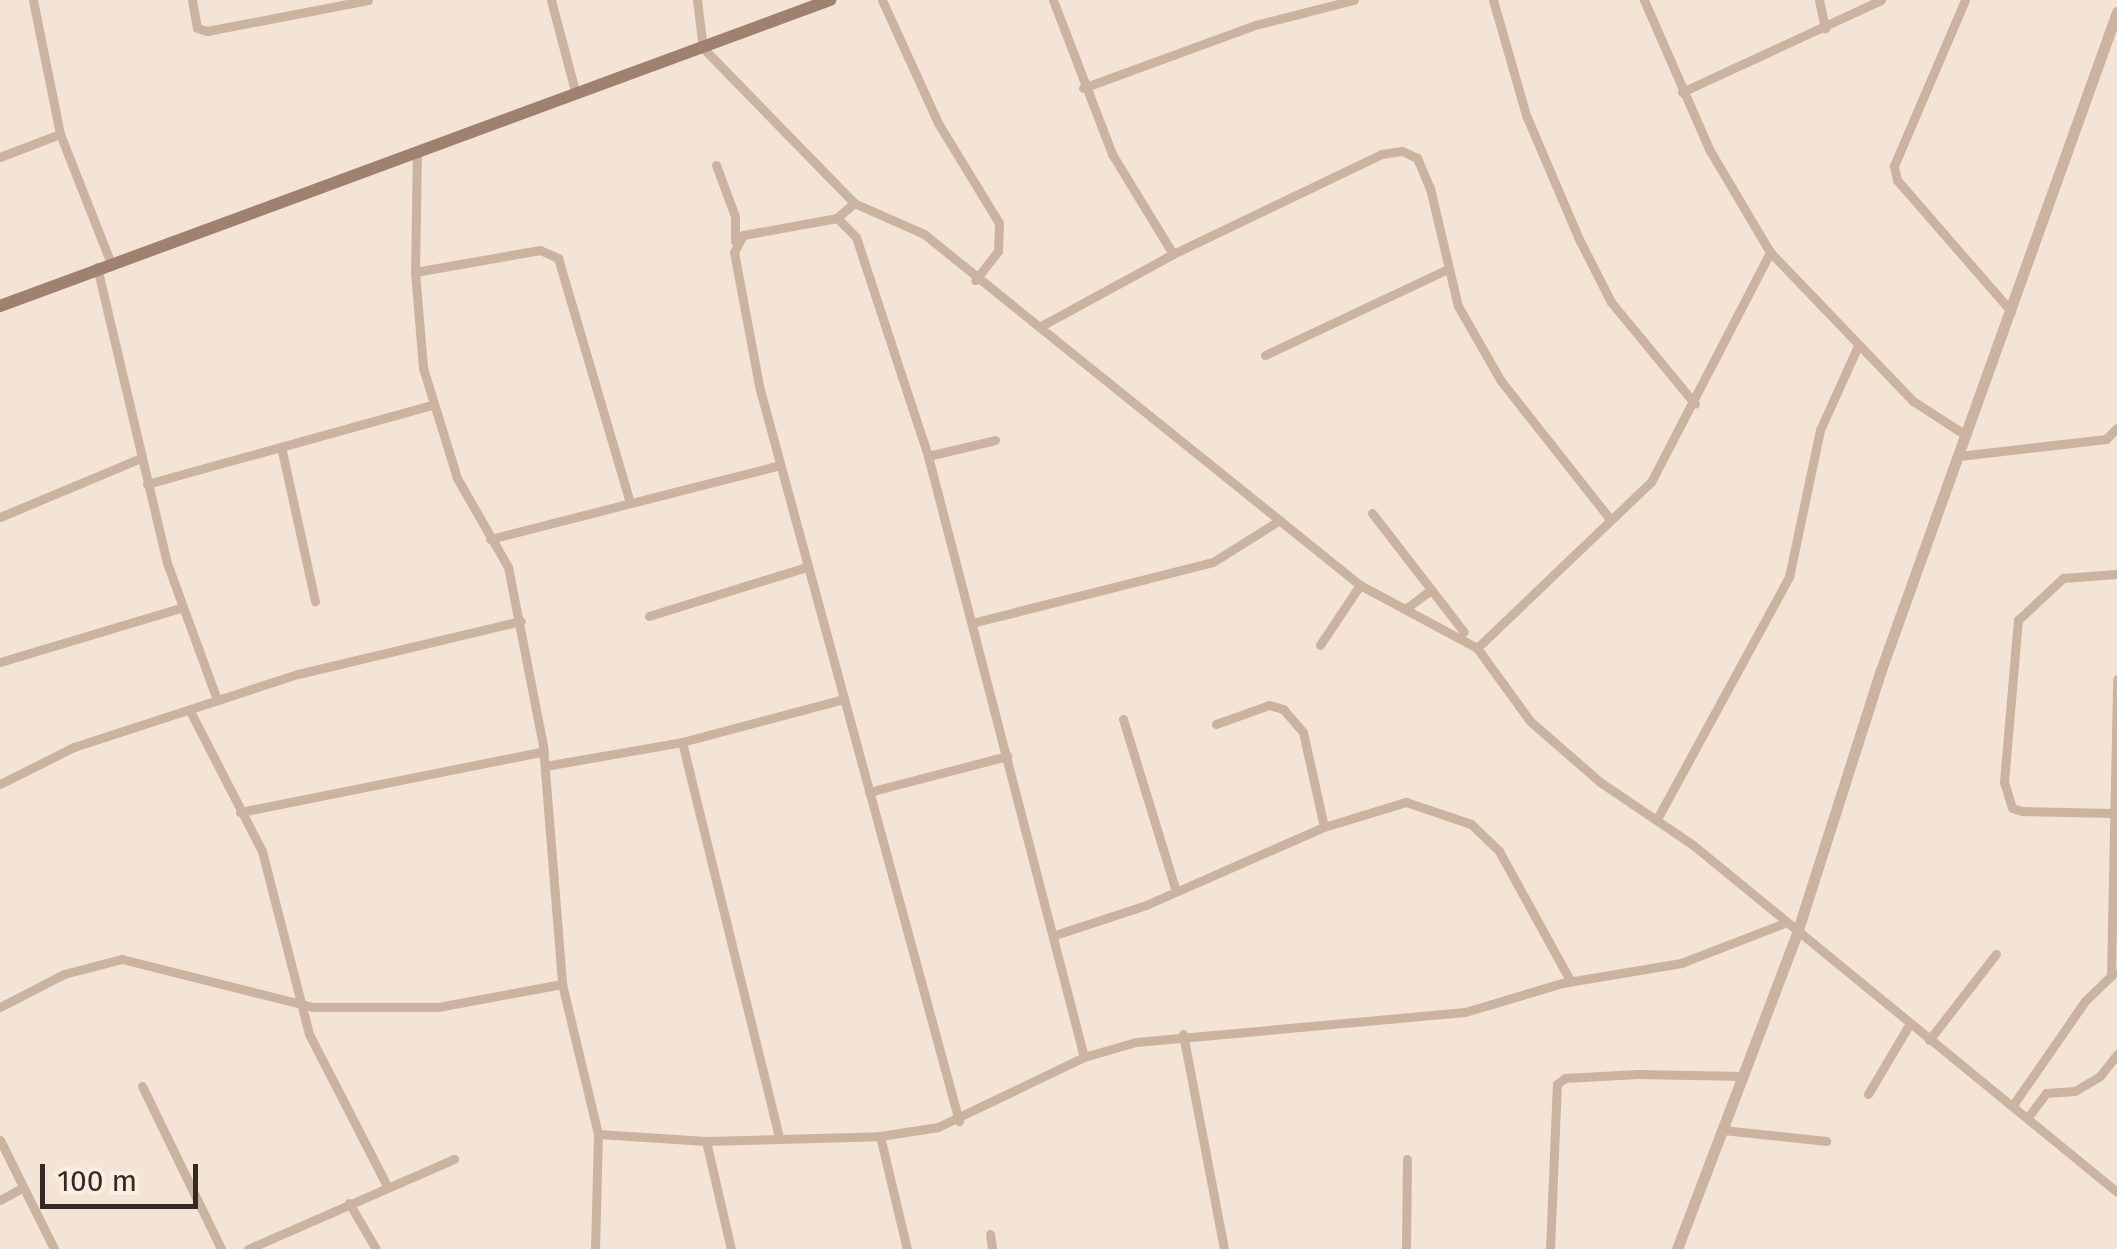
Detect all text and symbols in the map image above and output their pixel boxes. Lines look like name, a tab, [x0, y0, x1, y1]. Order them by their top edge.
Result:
scale bar	[45, 1144, 202, 1206]
text: 100 m	[57, 1163, 137, 1199]

